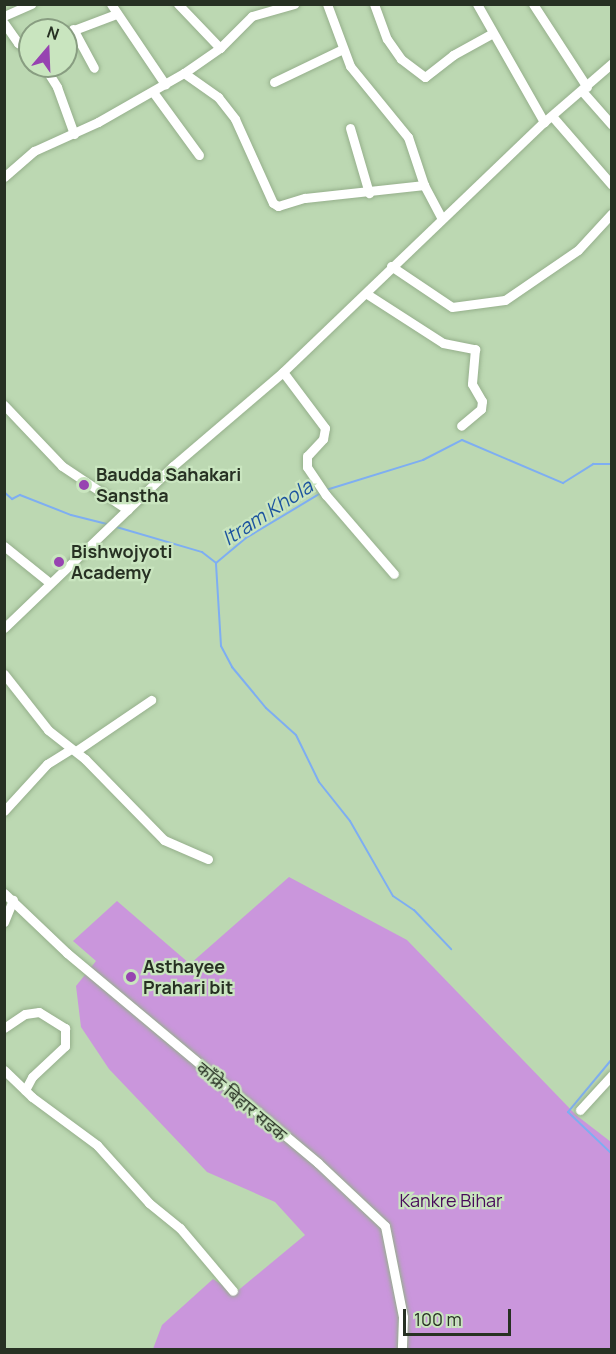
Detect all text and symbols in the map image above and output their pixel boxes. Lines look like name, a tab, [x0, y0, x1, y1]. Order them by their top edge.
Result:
north arrow	[18, 18, 78, 78]
text: N	[44, 21, 62, 45]
place label: Baudda Sahakari Sanstha	[96, 464, 241, 506]
water label: Itram Khola	[217, 474, 317, 550]
marker: Baudda Sahakari Sanstha	[77, 478, 91, 492]
place label: Bishwojyoti Academy	[71, 541, 172, 584]
marker: Bishwojyoti Academy	[52, 555, 66, 569]
place label: Asthayee Prahari bit	[143, 956, 233, 998]
marker: Asthayee Prahari bit	[124, 970, 138, 984]
street label: काँक्रे बिहार सडक	[192, 1057, 292, 1145]
park label: Kankre Bihar	[399, 1189, 503, 1211]
scale bar	[406, 1297, 514, 1335]
text: 100 m	[414, 1307, 462, 1331]

